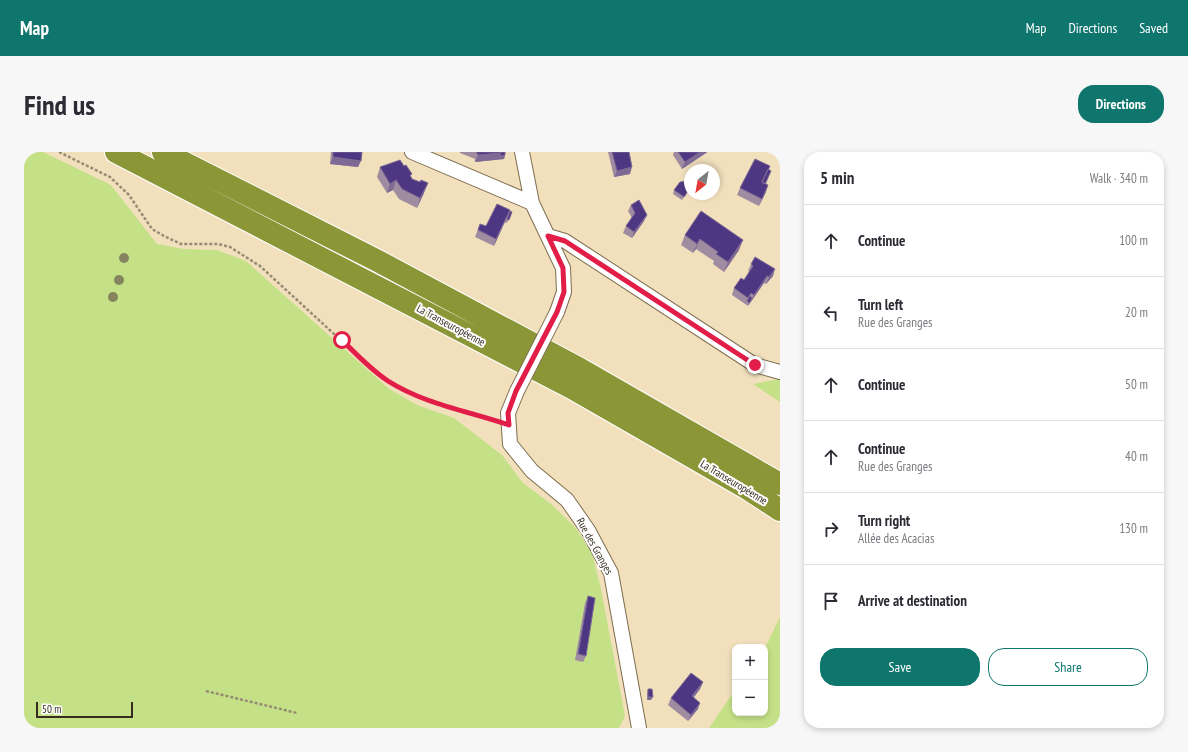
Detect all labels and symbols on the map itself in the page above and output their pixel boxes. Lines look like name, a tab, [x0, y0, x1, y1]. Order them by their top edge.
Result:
north arrow	[684, 164, 720, 200]
street label: La Transeuropéenne	[414, 301, 488, 349]
route start	[333, 331, 351, 349]
route end	[746, 356, 764, 374]
street label: La Transeuropéenne	[698, 456, 771, 508]
street label: Rue des Granges	[574, 515, 617, 577]
scale bar	[36, 700, 133, 719]

